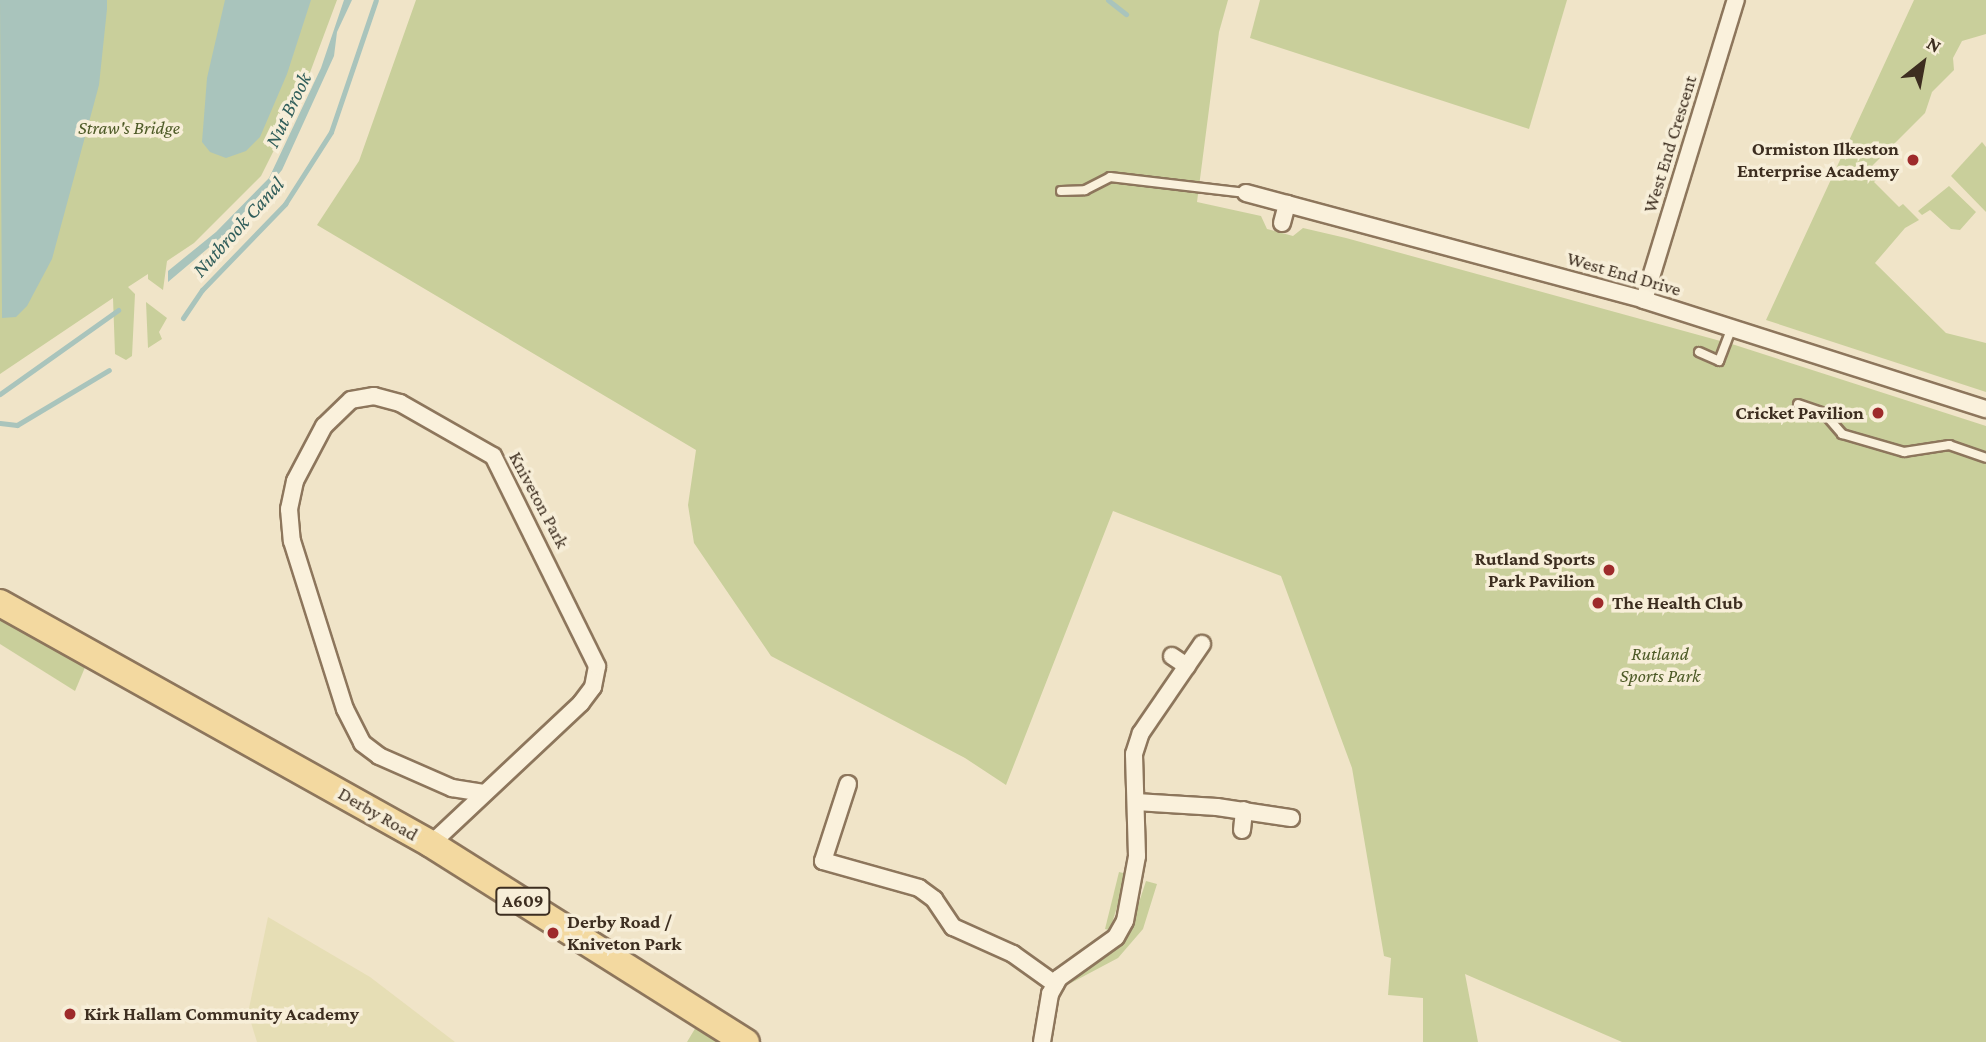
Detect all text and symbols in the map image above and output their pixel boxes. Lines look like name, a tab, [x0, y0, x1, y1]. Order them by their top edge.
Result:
north arrow	[1888, 28, 1958, 98]
text: N	[1923, 32, 1945, 57]
water label: Nut Brook	[259, 69, 317, 151]
street label: West End Crescent	[1638, 73, 1702, 215]
park label: Straw's Bridge	[78, 117, 180, 139]
place label: Ormiston Ilkeston Enterprise Academy	[1737, 138, 1899, 182]
marker: Ormiston Ilkeston Enterprise Academy	[1905, 152, 1921, 168]
water label: Nutbrook Canal	[187, 172, 289, 282]
street label: West End Drive	[1564, 247, 1684, 301]
place label: Cricket Pavilion	[1735, 402, 1864, 424]
marker: Cricket Pavilion	[1870, 405, 1886, 421]
street label: Kniveton Park	[504, 448, 574, 552]
place label: Rutland Sports Park Pavilion	[1475, 548, 1595, 592]
marker: Rutland Sports Park Pavilion	[1601, 562, 1617, 578]
place label: The Health Club	[1612, 592, 1743, 614]
marker: The Health Club	[1590, 595, 1606, 611]
park label: Rutland Sports Park	[1620, 643, 1700, 687]
street label: Derby Road	[334, 782, 422, 846]
road number: A609	[495, 887, 551, 916]
place label: Derby Road / Kniveton Park	[567, 911, 682, 955]
marker: Derby Road / Kniveton Park	[545, 925, 561, 941]
place label: Kirk Hallam Community Academy	[84, 1003, 359, 1025]
marker: Kirk Hallam Community Academy	[62, 1006, 78, 1022]

